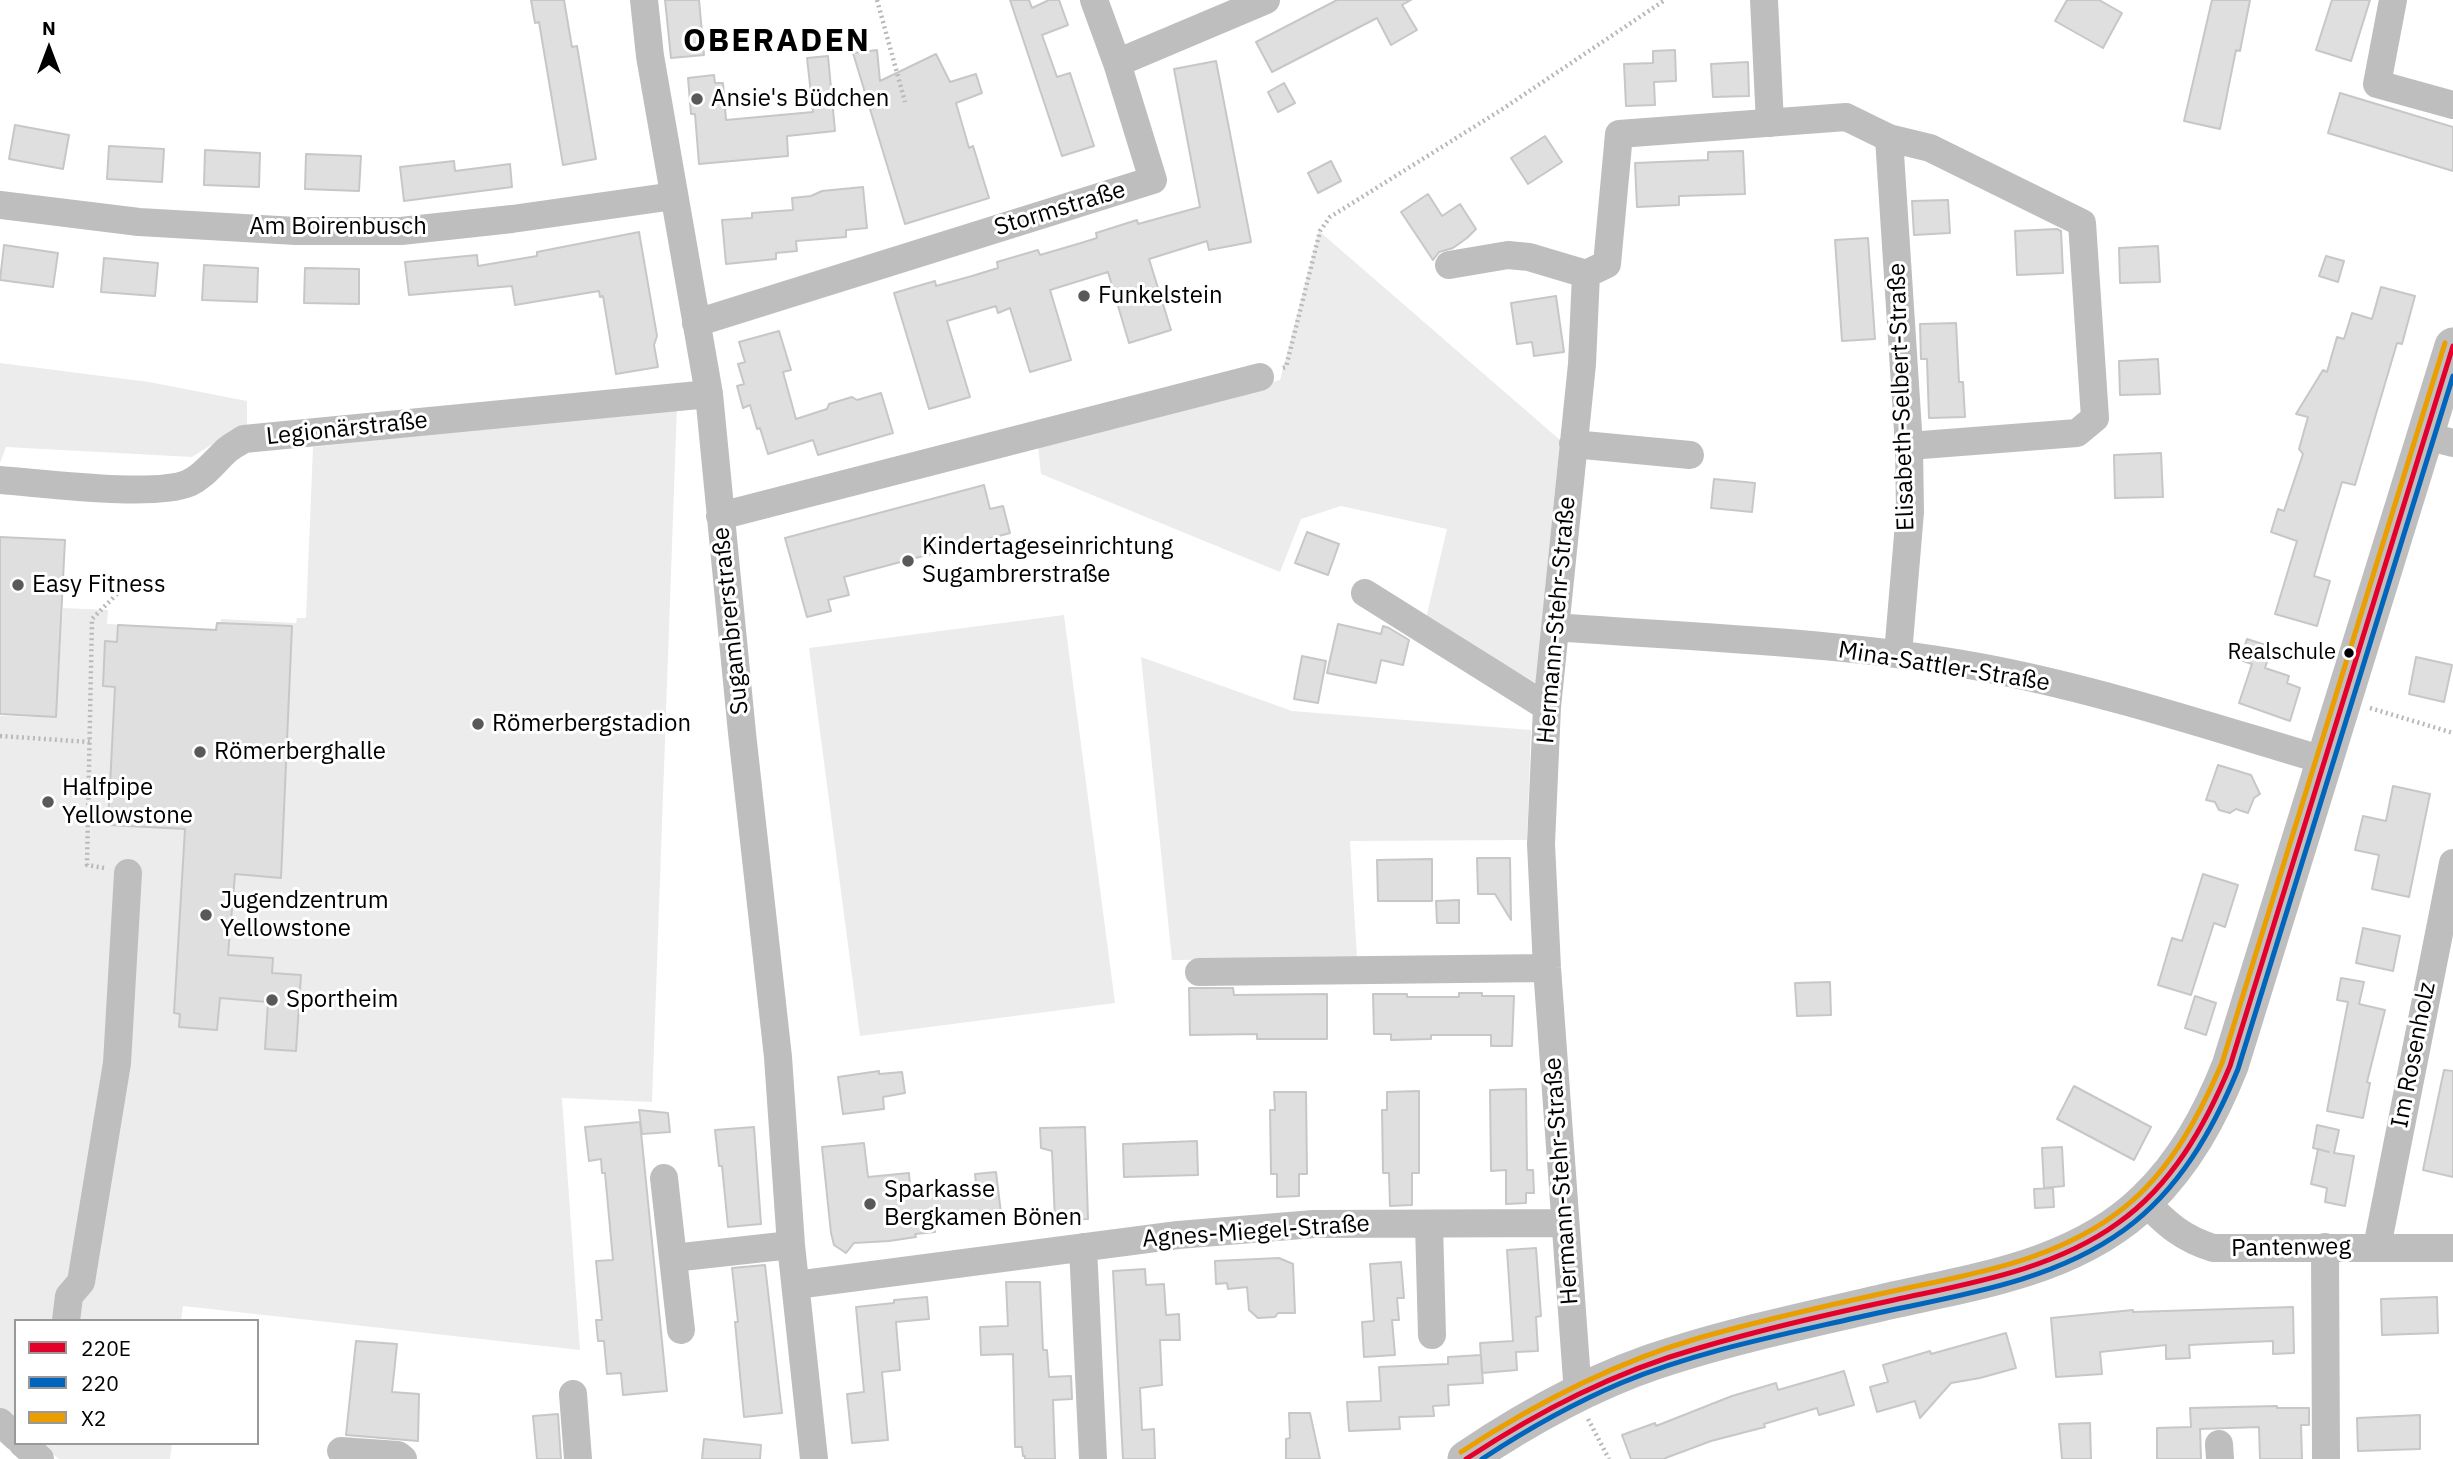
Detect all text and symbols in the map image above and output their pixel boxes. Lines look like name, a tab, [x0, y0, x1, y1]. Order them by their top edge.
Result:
north arrow	[14, 14, 84, 84]
text: N	[42, 16, 56, 40]
district label: OBERADEN	[684, 23, 870, 61]
place label: Ansie's Büdchen	[711, 85, 889, 113]
marker: Ansie's Büdchen	[689, 91, 705, 107]
street label: Stormstraße	[991, 175, 1129, 243]
street label: Am Boirenbusch	[249, 213, 427, 241]
street label: Elisabeth-Selbert-Straße	[1883, 262, 1921, 532]
place label: Funkelstein	[1098, 282, 1223, 310]
marker: Funkelstein	[1076, 288, 1092, 304]
street label: Legionärstraße	[265, 406, 429, 452]
street label: Hermann-Stehr-Straße	[1532, 495, 1582, 745]
street label: Sugambrerstraße	[707, 526, 755, 716]
place label: Kindertageseinrichtung Sugambrerstraße	[922, 533, 1173, 589]
marker: Kindertageseinrichtung Sugambrerstraße	[900, 553, 916, 569]
place label: Easy Fitness	[32, 571, 166, 599]
marker: Easy Fitness	[10, 577, 26, 593]
street label: Mina-Sattler-Straße	[1836, 636, 2052, 698]
place label: Realschule	[2228, 640, 2336, 666]
marker: Realschule	[2342, 646, 2356, 660]
place label: Römerbergstadion	[492, 710, 691, 738]
marker: Römerbergstadion	[470, 716, 486, 732]
place label: Römerberghalle	[214, 738, 386, 766]
marker: Römerberghalle	[192, 744, 208, 760]
place label: Halfpipe Yellowstone	[62, 774, 193, 830]
marker: Halfpipe Yellowstone	[40, 794, 56, 810]
place label: Jugendzentrum Yellowstone	[220, 887, 389, 943]
marker: Jugendzentrum Yellowstone	[198, 907, 214, 923]
street label: Im Rosenholz	[2386, 980, 2442, 1130]
place label: Sportheim	[286, 986, 398, 1014]
marker: Sportheim	[264, 992, 280, 1008]
street label: Hermann-Stehr-Straße	[1539, 1056, 1585, 1306]
place label: Sparkasse Bergkamen Bönen	[884, 1176, 1082, 1232]
marker: Sparkasse Bergkamen Bönen	[862, 1196, 878, 1212]
street label: Agnes-Miegel-Straße	[1141, 1210, 1371, 1254]
street label: Pantenweg	[2231, 1233, 2351, 1263]
legend	[14, 1319, 259, 1445]
text: 220E	[81, 1334, 131, 1362]
text: 220	[81, 1369, 119, 1397]
text: X2	[81, 1404, 106, 1432]

